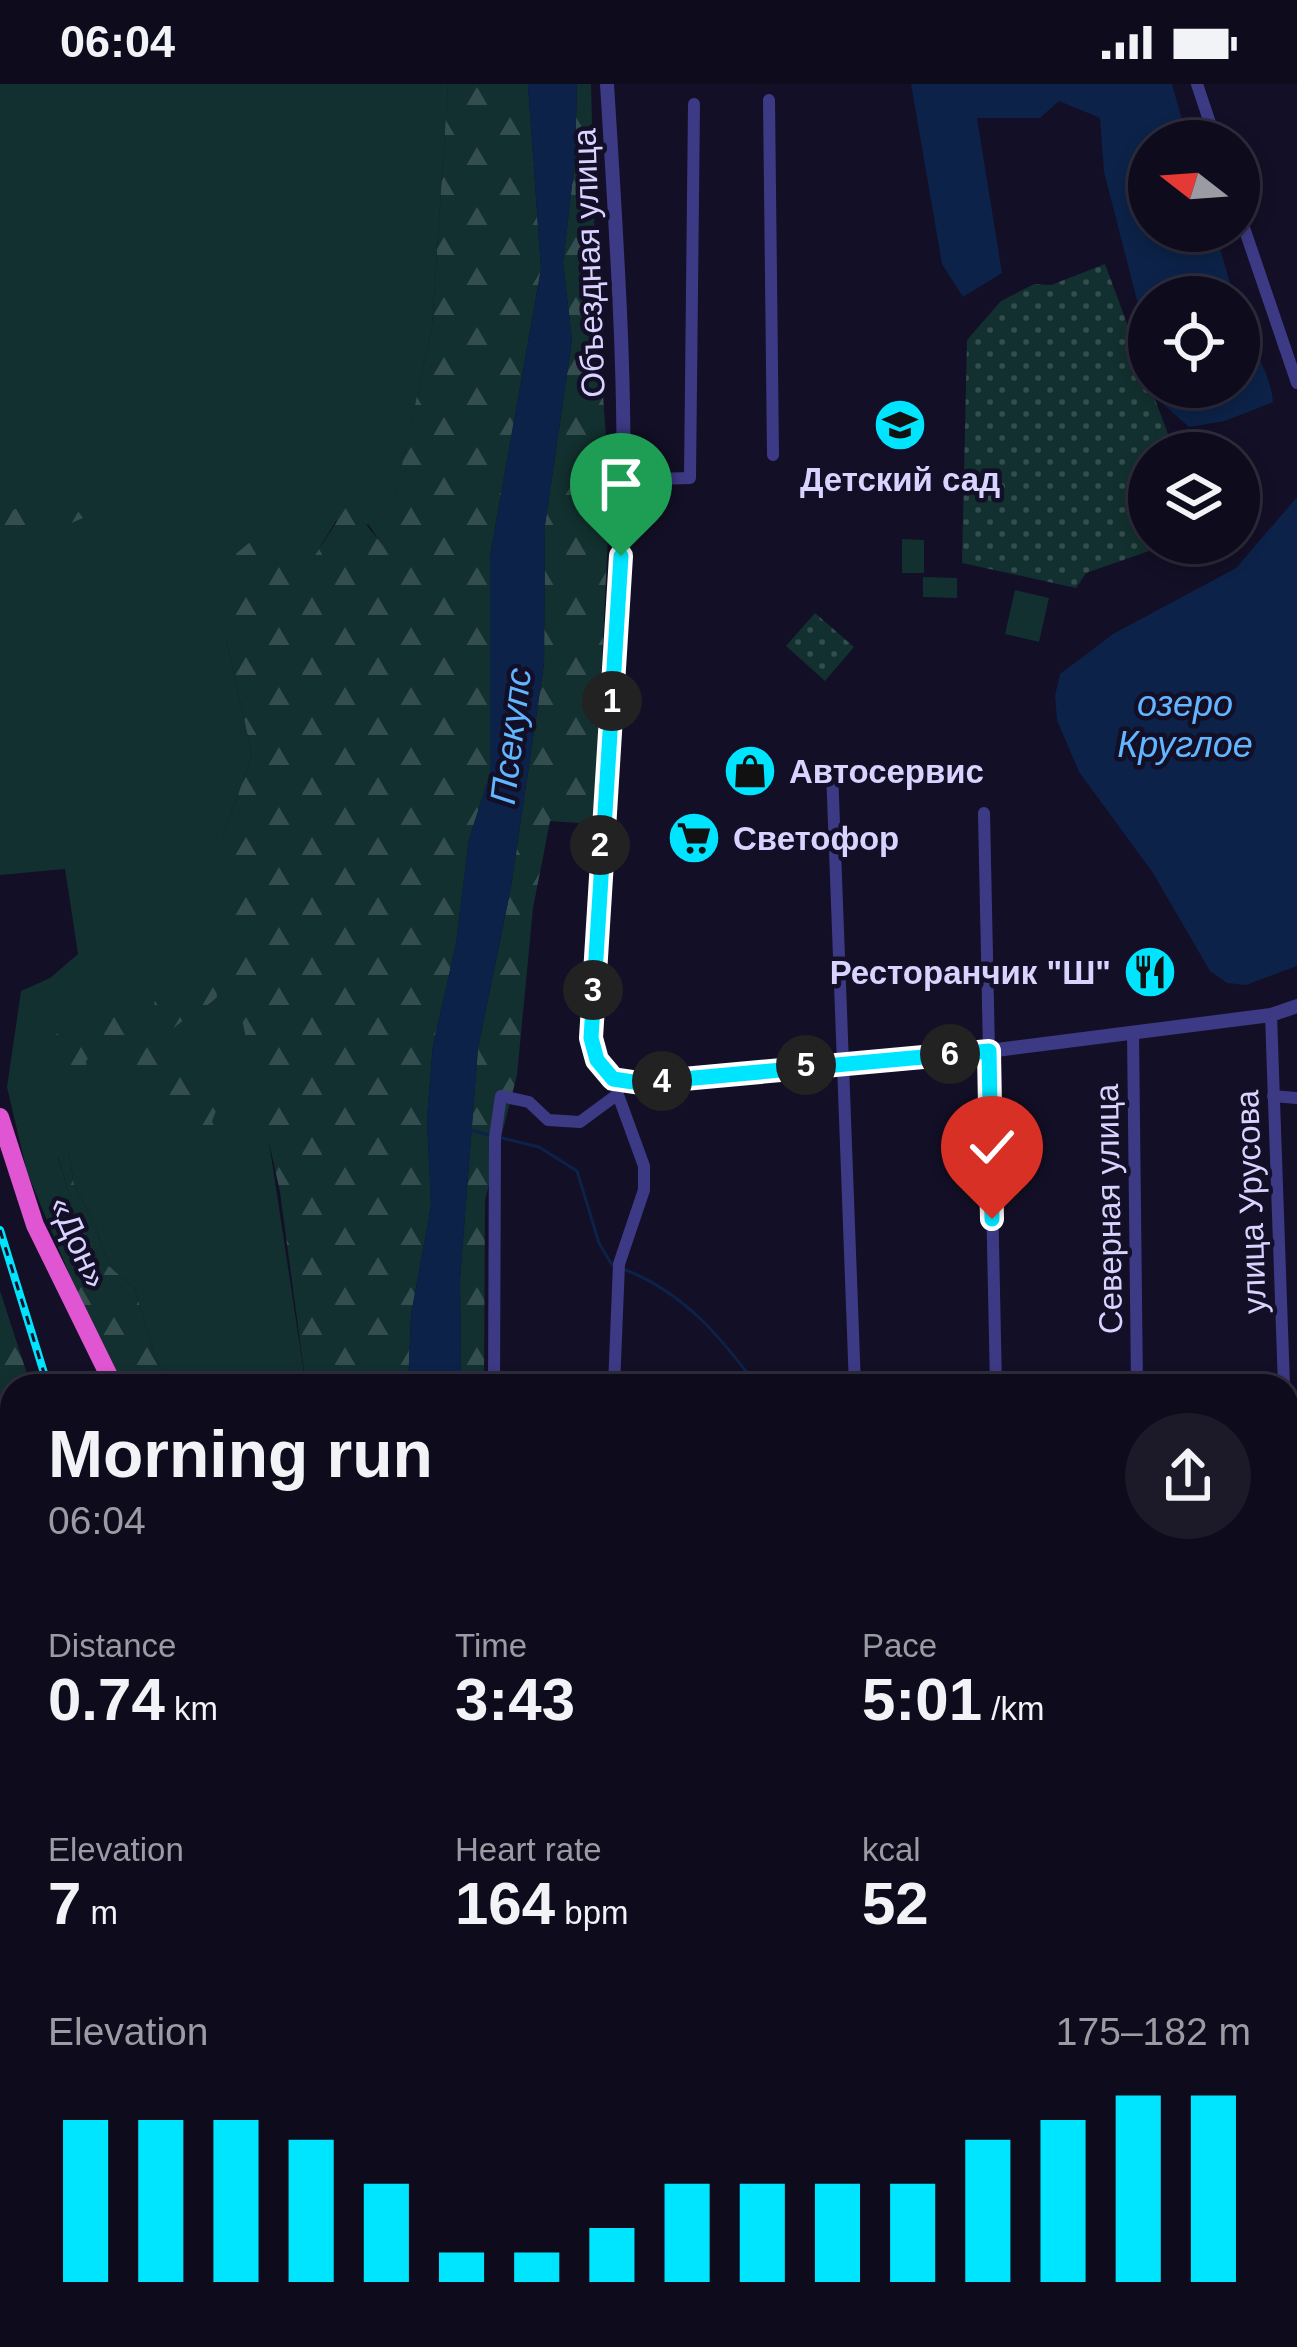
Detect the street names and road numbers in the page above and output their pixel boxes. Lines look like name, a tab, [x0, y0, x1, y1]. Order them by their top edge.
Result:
street label: Объездная улица	[565, 127, 612, 398]
street label: Северная улица	[1088, 1083, 1129, 1334]
street label: улица Урусова	[1228, 1089, 1273, 1315]
street label: «Дон»	[42, 1191, 115, 1294]

